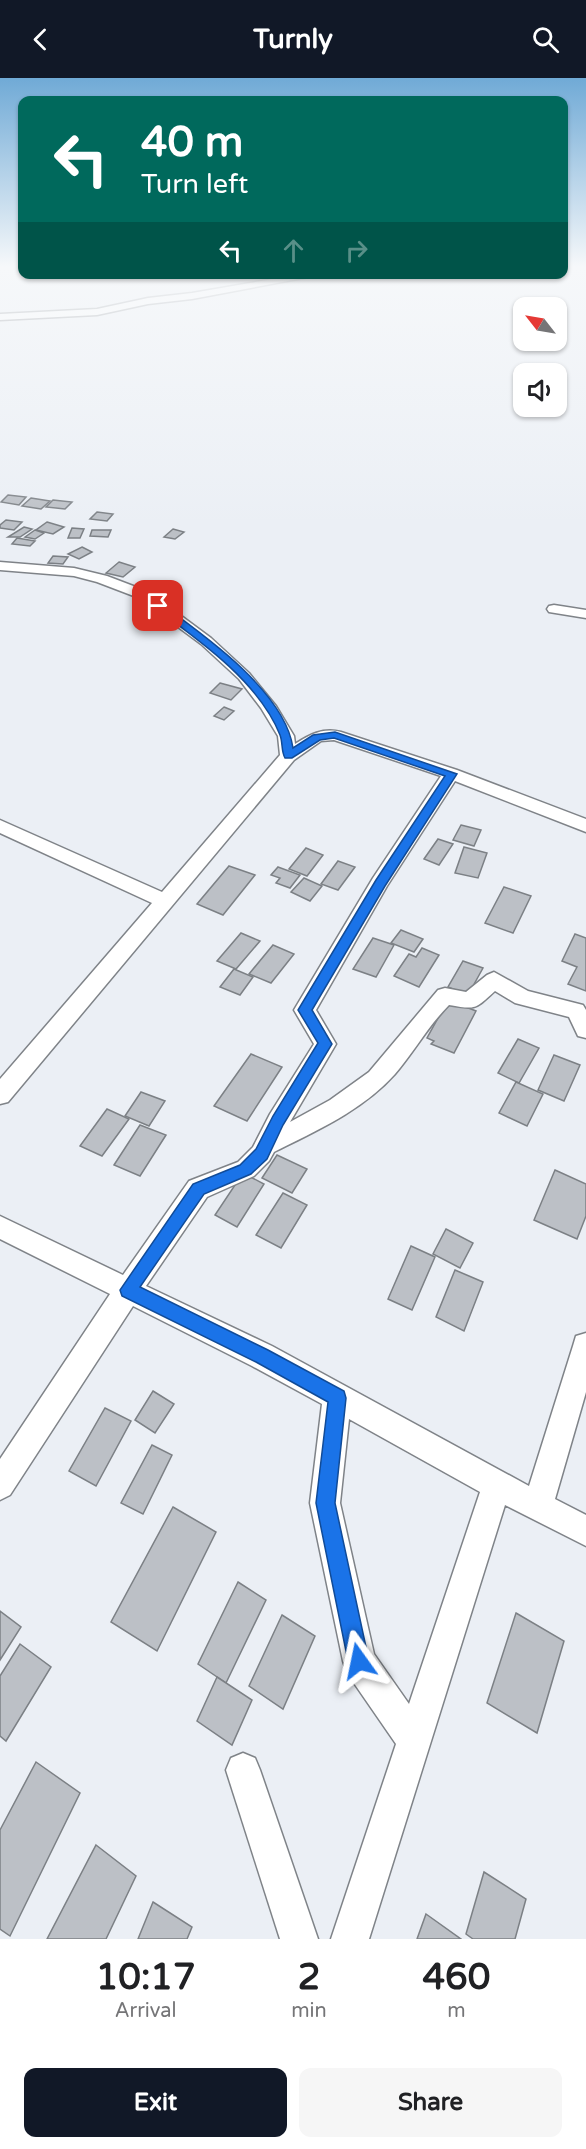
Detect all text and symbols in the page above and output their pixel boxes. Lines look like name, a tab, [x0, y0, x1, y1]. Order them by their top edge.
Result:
icon: back	[24, 23, 57, 56]
text: Turnly	[253, 23, 333, 56]
icon: search	[529, 23, 562, 56]
text: 40 m	[141, 117, 243, 168]
icon: left	[42, 120, 120, 198]
text: Turn left	[141, 168, 248, 201]
icon: left	[214, 234, 247, 267]
icon: ahead	[277, 234, 310, 267]
icon: right	[340, 234, 373, 267]
north arrow	[513, 297, 567, 351]
map controls	[513, 297, 567, 417]
button: sound	[513, 363, 567, 417]
pin	[132, 580, 183, 631]
icon: arrive	[141, 589, 174, 622]
position arrow	[327, 1629, 391, 1693]
text: 10:17	[96, 1956, 196, 1999]
text: 2	[298, 1956, 320, 1999]
text: 460	[422, 1956, 490, 1999]
text: Arrival	[115, 1999, 177, 2023]
text: min	[291, 1999, 327, 2023]
text: m	[447, 1999, 466, 2023]
button: Exit	[24, 2068, 287, 2137]
button: Share	[299, 2068, 562, 2137]

